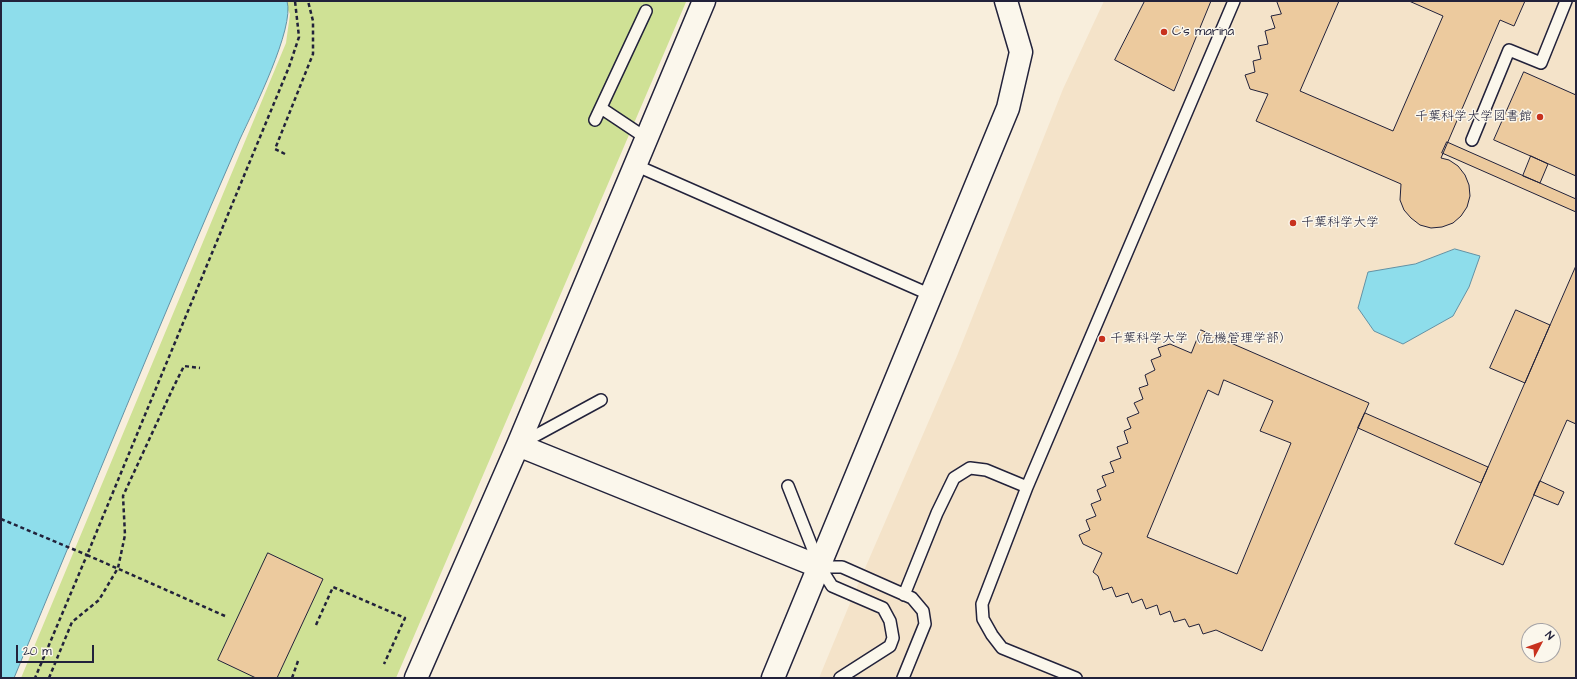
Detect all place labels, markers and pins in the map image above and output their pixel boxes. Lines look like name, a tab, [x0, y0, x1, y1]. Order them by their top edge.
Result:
place label: C's marina	[1172, 24, 1234, 40]
marker: C's marina	[1159, 27, 1169, 37]
place label: 千葉科学大学図書館	[1415, 109, 1532, 125]
marker: 千葉科学大学図書館	[1535, 112, 1545, 122]
place label: 千葉科学大学	[1301, 215, 1379, 231]
marker: 千葉科学大学	[1288, 218, 1298, 228]
place label: 千葉科学大学（危機管理学部）	[1110, 331, 1292, 347]
marker: 千葉科学大学（危機管理学部）	[1097, 334, 1107, 344]

